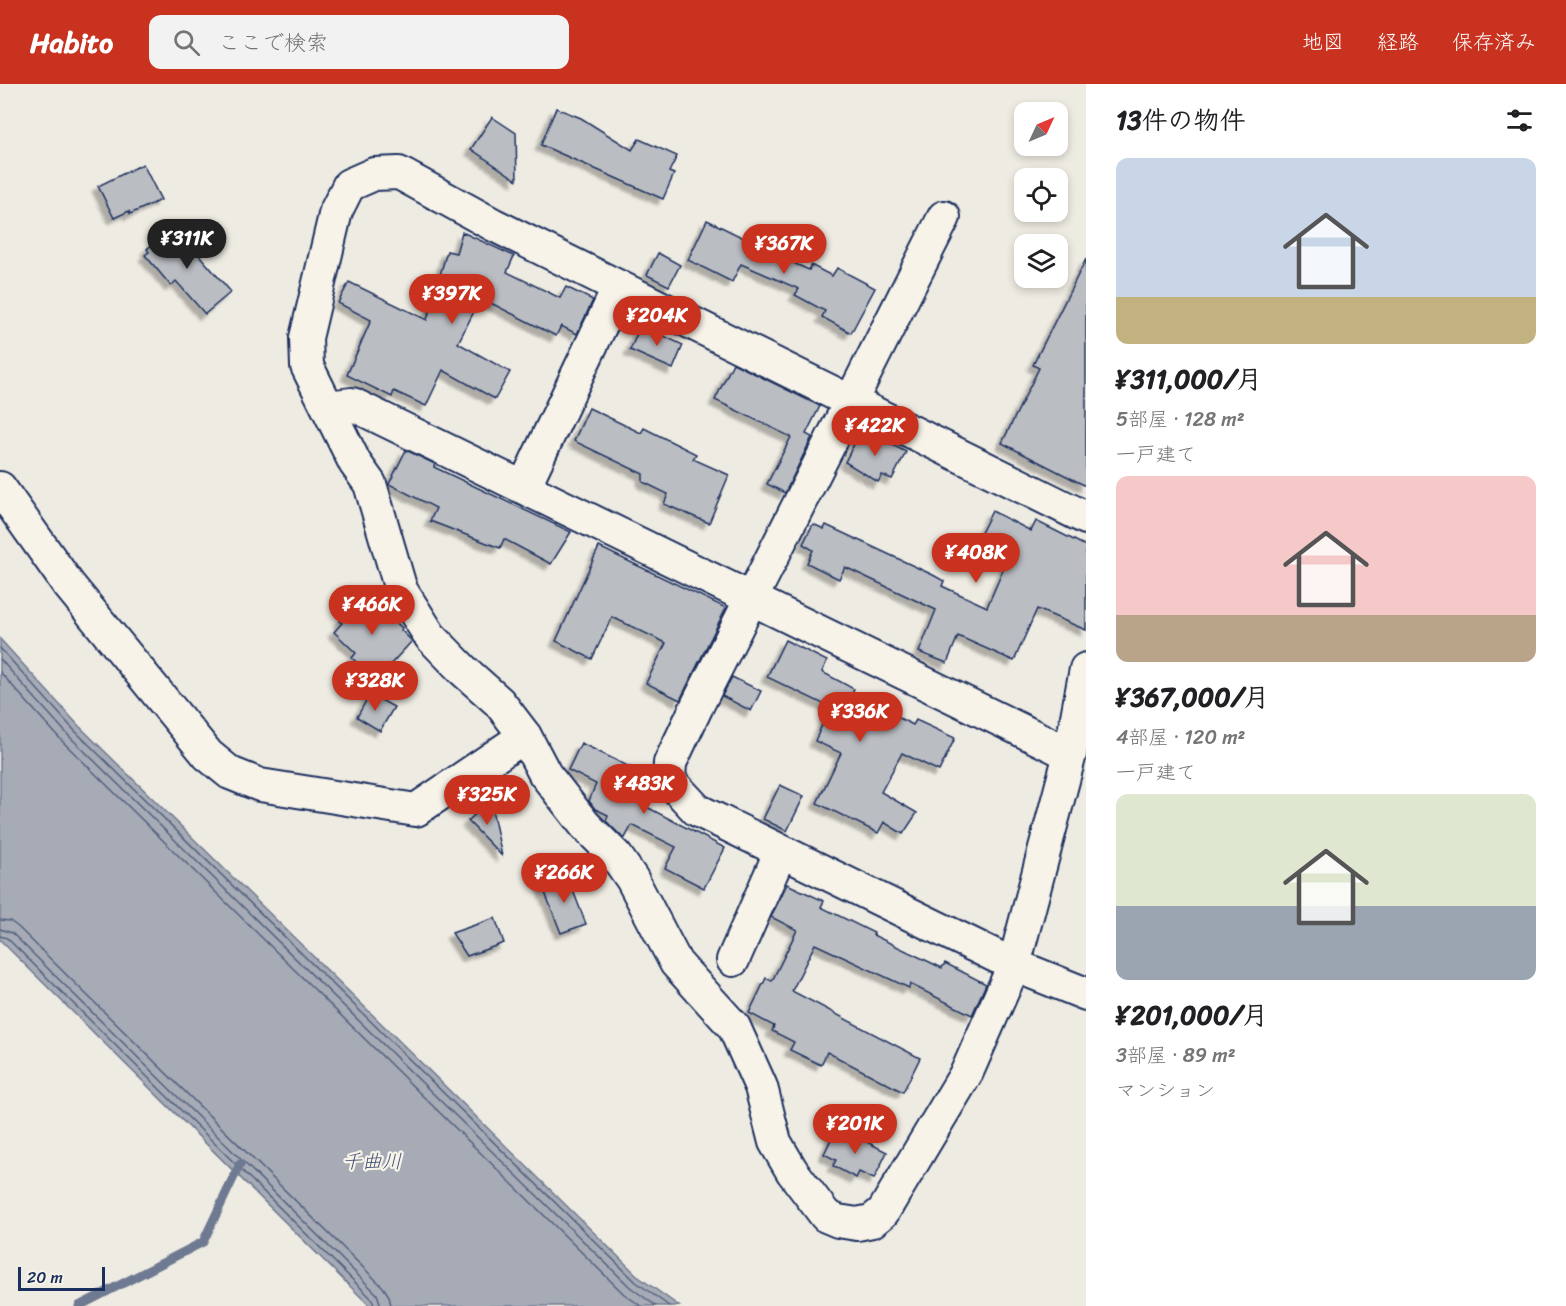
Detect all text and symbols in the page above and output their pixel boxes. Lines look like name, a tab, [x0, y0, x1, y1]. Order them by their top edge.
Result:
search box	[149, 15, 569, 69]
text: Habito	[30, 18, 113, 67]
text: ここで検索	[218, 23, 328, 62]
text: 地図	[1302, 23, 1344, 61]
text: 経路	[1377, 23, 1419, 61]
text: 保存済み	[1452, 23, 1536, 61]
icon: search	[170, 26, 203, 59]
text: 13件の物件	[1116, 97, 1245, 143]
north arrow	[1014, 102, 1068, 156]
map controls	[1014, 102, 1068, 288]
icon: filters	[1503, 104, 1536, 137]
button: locate	[1014, 168, 1068, 222]
icon: home	[1272, 197, 1380, 305]
pin: ¥311K	[145, 219, 229, 270]
text: ¥311K	[161, 221, 213, 256]
pin: ¥367K	[742, 224, 826, 275]
text: ¥367K	[755, 226, 813, 261]
button: layers	[1014, 234, 1068, 288]
pin: ¥397K	[410, 274, 494, 325]
text: ¥397K	[423, 276, 481, 311]
pin: ¥204K	[615, 296, 699, 347]
text: ¥204K	[627, 298, 687, 333]
text: ¥311,000/月	[1116, 356, 1262, 402]
text: 5部屋 · 128 m²	[1116, 402, 1245, 437]
pin: ¥422K	[833, 406, 917, 457]
text: ¥422K	[846, 408, 904, 443]
text: 一戸建て	[1116, 437, 1196, 472]
icon: home	[1272, 515, 1380, 623]
pin: ¥408K	[934, 533, 1018, 584]
text: ¥408K	[946, 535, 1006, 570]
pin: ¥466K	[330, 585, 414, 636]
text: ¥466K	[343, 587, 401, 622]
pin: ¥328K	[333, 661, 417, 712]
text: ¥328K	[346, 663, 404, 698]
text: ¥367,000/月	[1116, 674, 1270, 720]
pin: ¥336K	[818, 692, 902, 743]
text: ¥336K	[832, 694, 888, 729]
text: 4部屋 · 120 m²	[1116, 720, 1245, 755]
text: 一戸建て	[1116, 755, 1196, 790]
pin: ¥483K	[602, 764, 686, 815]
text: ¥483K	[615, 766, 673, 801]
pin: ¥325K	[445, 775, 529, 826]
text: ¥325K	[458, 777, 516, 812]
icon: home	[1272, 833, 1380, 941]
pin: ¥266K	[522, 853, 606, 904]
text: ¥266K	[535, 855, 593, 890]
text: ¥201,000/月	[1116, 992, 1268, 1038]
text: 3部屋 · 89 m²	[1116, 1038, 1236, 1073]
text: マンション	[1116, 1073, 1215, 1108]
pin: ¥201K	[813, 1104, 897, 1155]
text: ¥201K	[827, 1106, 883, 1141]
water label: 千曲川	[342, 1144, 402, 1179]
text: 20 m	[27, 1263, 63, 1292]
scale bar	[18, 1264, 105, 1292]

